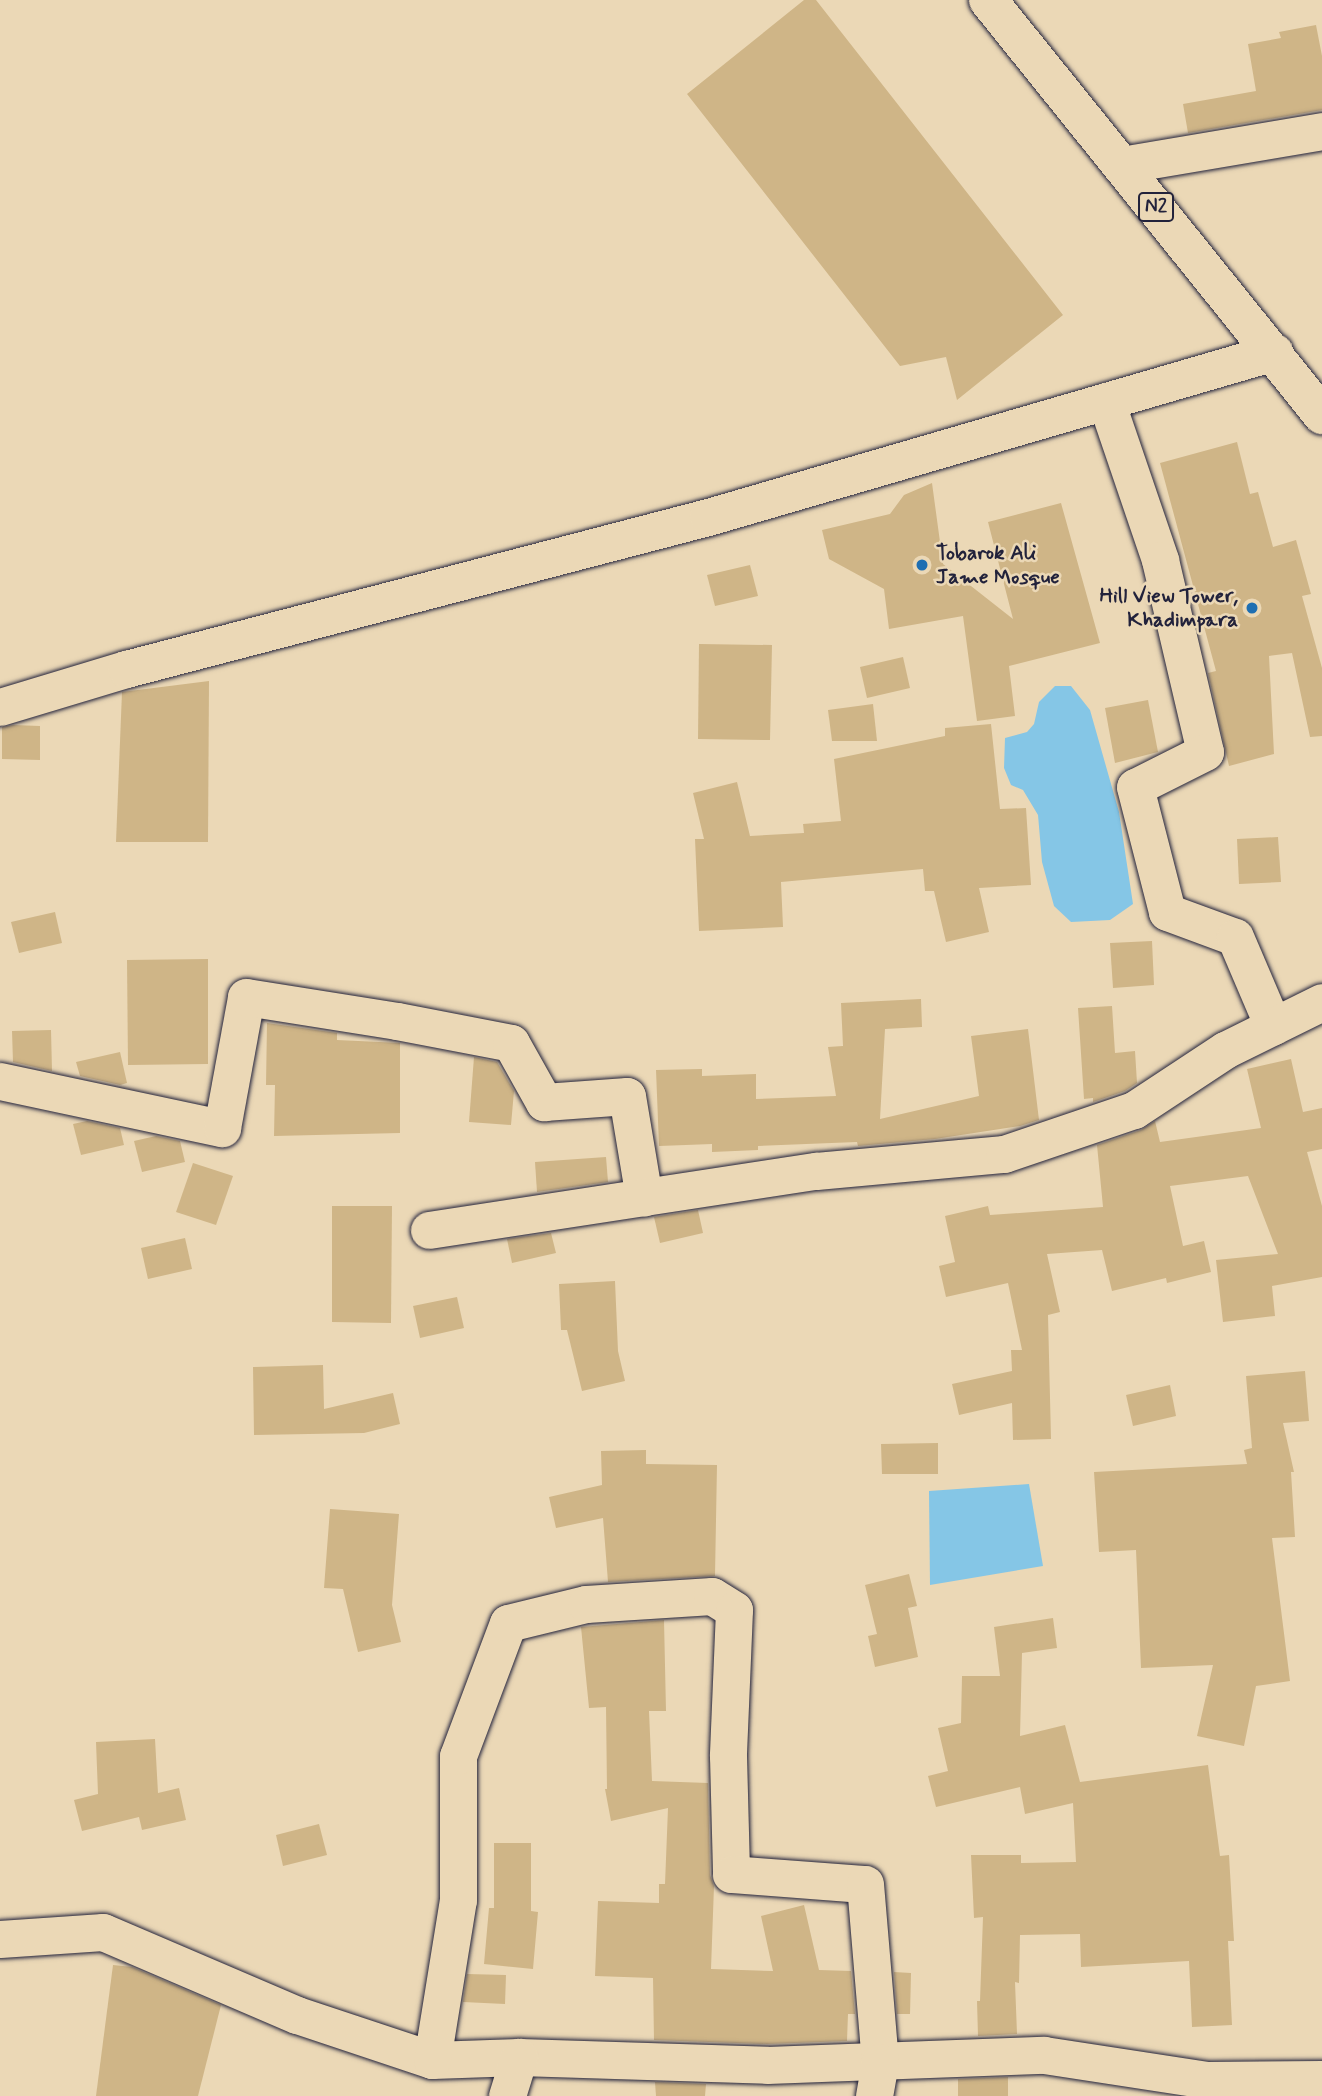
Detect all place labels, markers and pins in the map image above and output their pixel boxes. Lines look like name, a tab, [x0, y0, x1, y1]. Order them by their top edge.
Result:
place label: Tobarok Ali Jame Mosque	[936, 540, 1060, 590]
marker: Tobarok Ali Jame Mosque	[914, 557, 930, 573]
place label: Hill View Tower, Khadimpara	[1101, 583, 1238, 633]
marker: Hill View Tower, Khadimpara	[1244, 600, 1260, 616]

